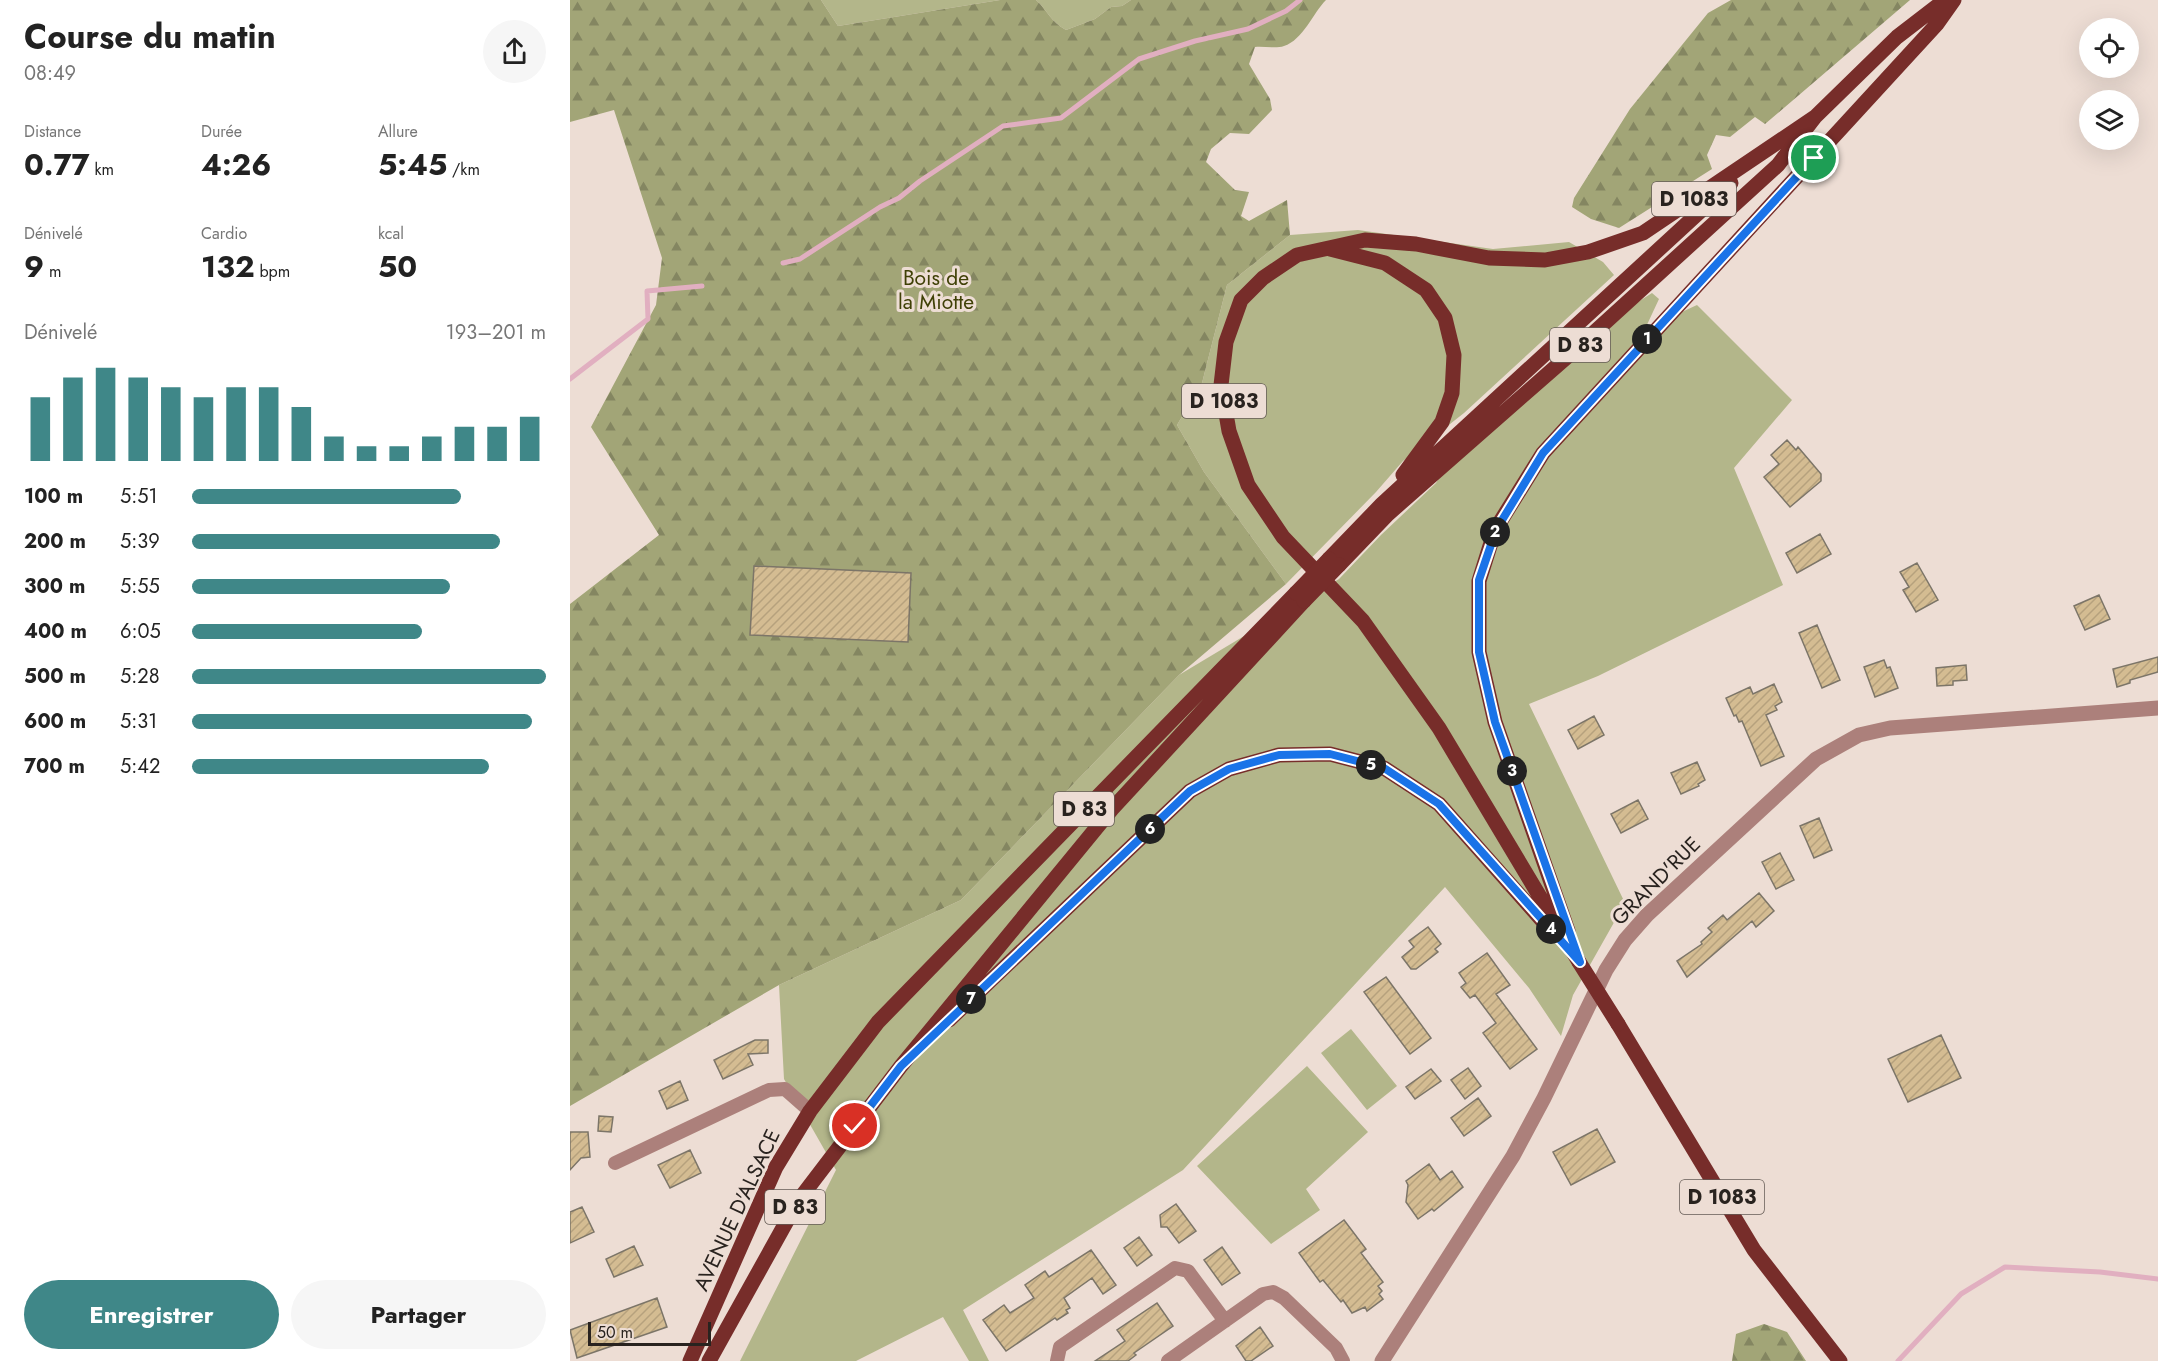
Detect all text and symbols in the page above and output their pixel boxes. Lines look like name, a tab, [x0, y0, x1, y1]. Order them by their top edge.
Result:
text: Course du matin	[24, 13, 276, 60]
map controls	[2079, 18, 2139, 150]
button: locate	[2079, 18, 2139, 78]
button: share	[483, 20, 546, 83]
text: 08:49	[24, 59, 76, 88]
button: layers	[2079, 90, 2139, 150]
text: Distance	[24, 120, 81, 143]
text: Durée	[201, 120, 242, 143]
text: Allure	[378, 120, 418, 143]
pin	[1788, 132, 1839, 183]
icon: arrive	[1797, 141, 1830, 174]
text: 0.77	[24, 143, 90, 186]
text: 4:26	[201, 143, 271, 186]
text: 5:45	[378, 143, 447, 186]
text: km	[90, 158, 114, 181]
text: /km	[447, 158, 480, 181]
road number: D 1083	[1652, 182, 1736, 216]
text: Dénivelé	[24, 222, 83, 245]
text: Cardio	[201, 222, 247, 245]
text: kcal	[378, 222, 404, 245]
text: 9	[24, 245, 44, 288]
text: 132	[201, 245, 255, 288]
text: 50	[378, 245, 417, 288]
text: m	[44, 260, 61, 283]
text: bpm	[255, 260, 290, 283]
park label: Bois de la Miotte	[898, 263, 974, 317]
text: Dénivelé	[24, 318, 97, 347]
text: 193–201 m	[446, 318, 546, 347]
pin: 1	[1632, 324, 1662, 354]
text: 1	[1643, 327, 1651, 350]
road number: D 83	[1550, 328, 1610, 362]
road number: D 1083	[1182, 384, 1266, 418]
text: 100 m	[24, 482, 83, 511]
text: 5:51	[120, 482, 158, 511]
pin: 2	[1480, 517, 1510, 547]
text: 2	[1490, 520, 1500, 543]
text: 200 m	[24, 527, 86, 556]
text: 5:39	[120, 527, 160, 556]
text: 300 m	[24, 572, 85, 601]
text: 5:55	[120, 572, 160, 601]
text: 400 m	[24, 617, 87, 646]
text: 6:05	[120, 617, 161, 646]
text: 500 m	[24, 662, 86, 691]
text: 5:28	[120, 662, 160, 691]
text: 600 m	[24, 707, 86, 736]
text: 5:31	[120, 707, 157, 736]
pin: 5	[1356, 750, 1386, 780]
text: 700 m	[24, 752, 85, 781]
text: 5:42	[120, 752, 160, 781]
text: 5	[1366, 753, 1376, 776]
pin: 3	[1497, 756, 1527, 786]
text: 3	[1507, 759, 1517, 782]
road number: D 83	[1054, 792, 1114, 826]
pin: 6	[1135, 814, 1165, 844]
text: 6	[1145, 817, 1155, 840]
street label: GRAND'RUE	[1605, 830, 1707, 932]
pin: 4	[1536, 914, 1566, 944]
text: 4	[1545, 917, 1557, 940]
pin: 7	[956, 984, 986, 1014]
text: 7	[966, 987, 976, 1010]
pin	[829, 1100, 880, 1151]
icon: check	[838, 1109, 871, 1142]
street label: AVENUE D'ALSACE	[686, 1124, 788, 1296]
road number: D 1083	[1680, 1180, 1764, 1214]
road number: D 83	[765, 1190, 825, 1224]
button: Enregistrer	[24, 1280, 279, 1349]
button: Partager	[291, 1280, 546, 1349]
scale bar	[588, 1319, 711, 1346]
text: 50 m	[597, 1321, 633, 1344]

